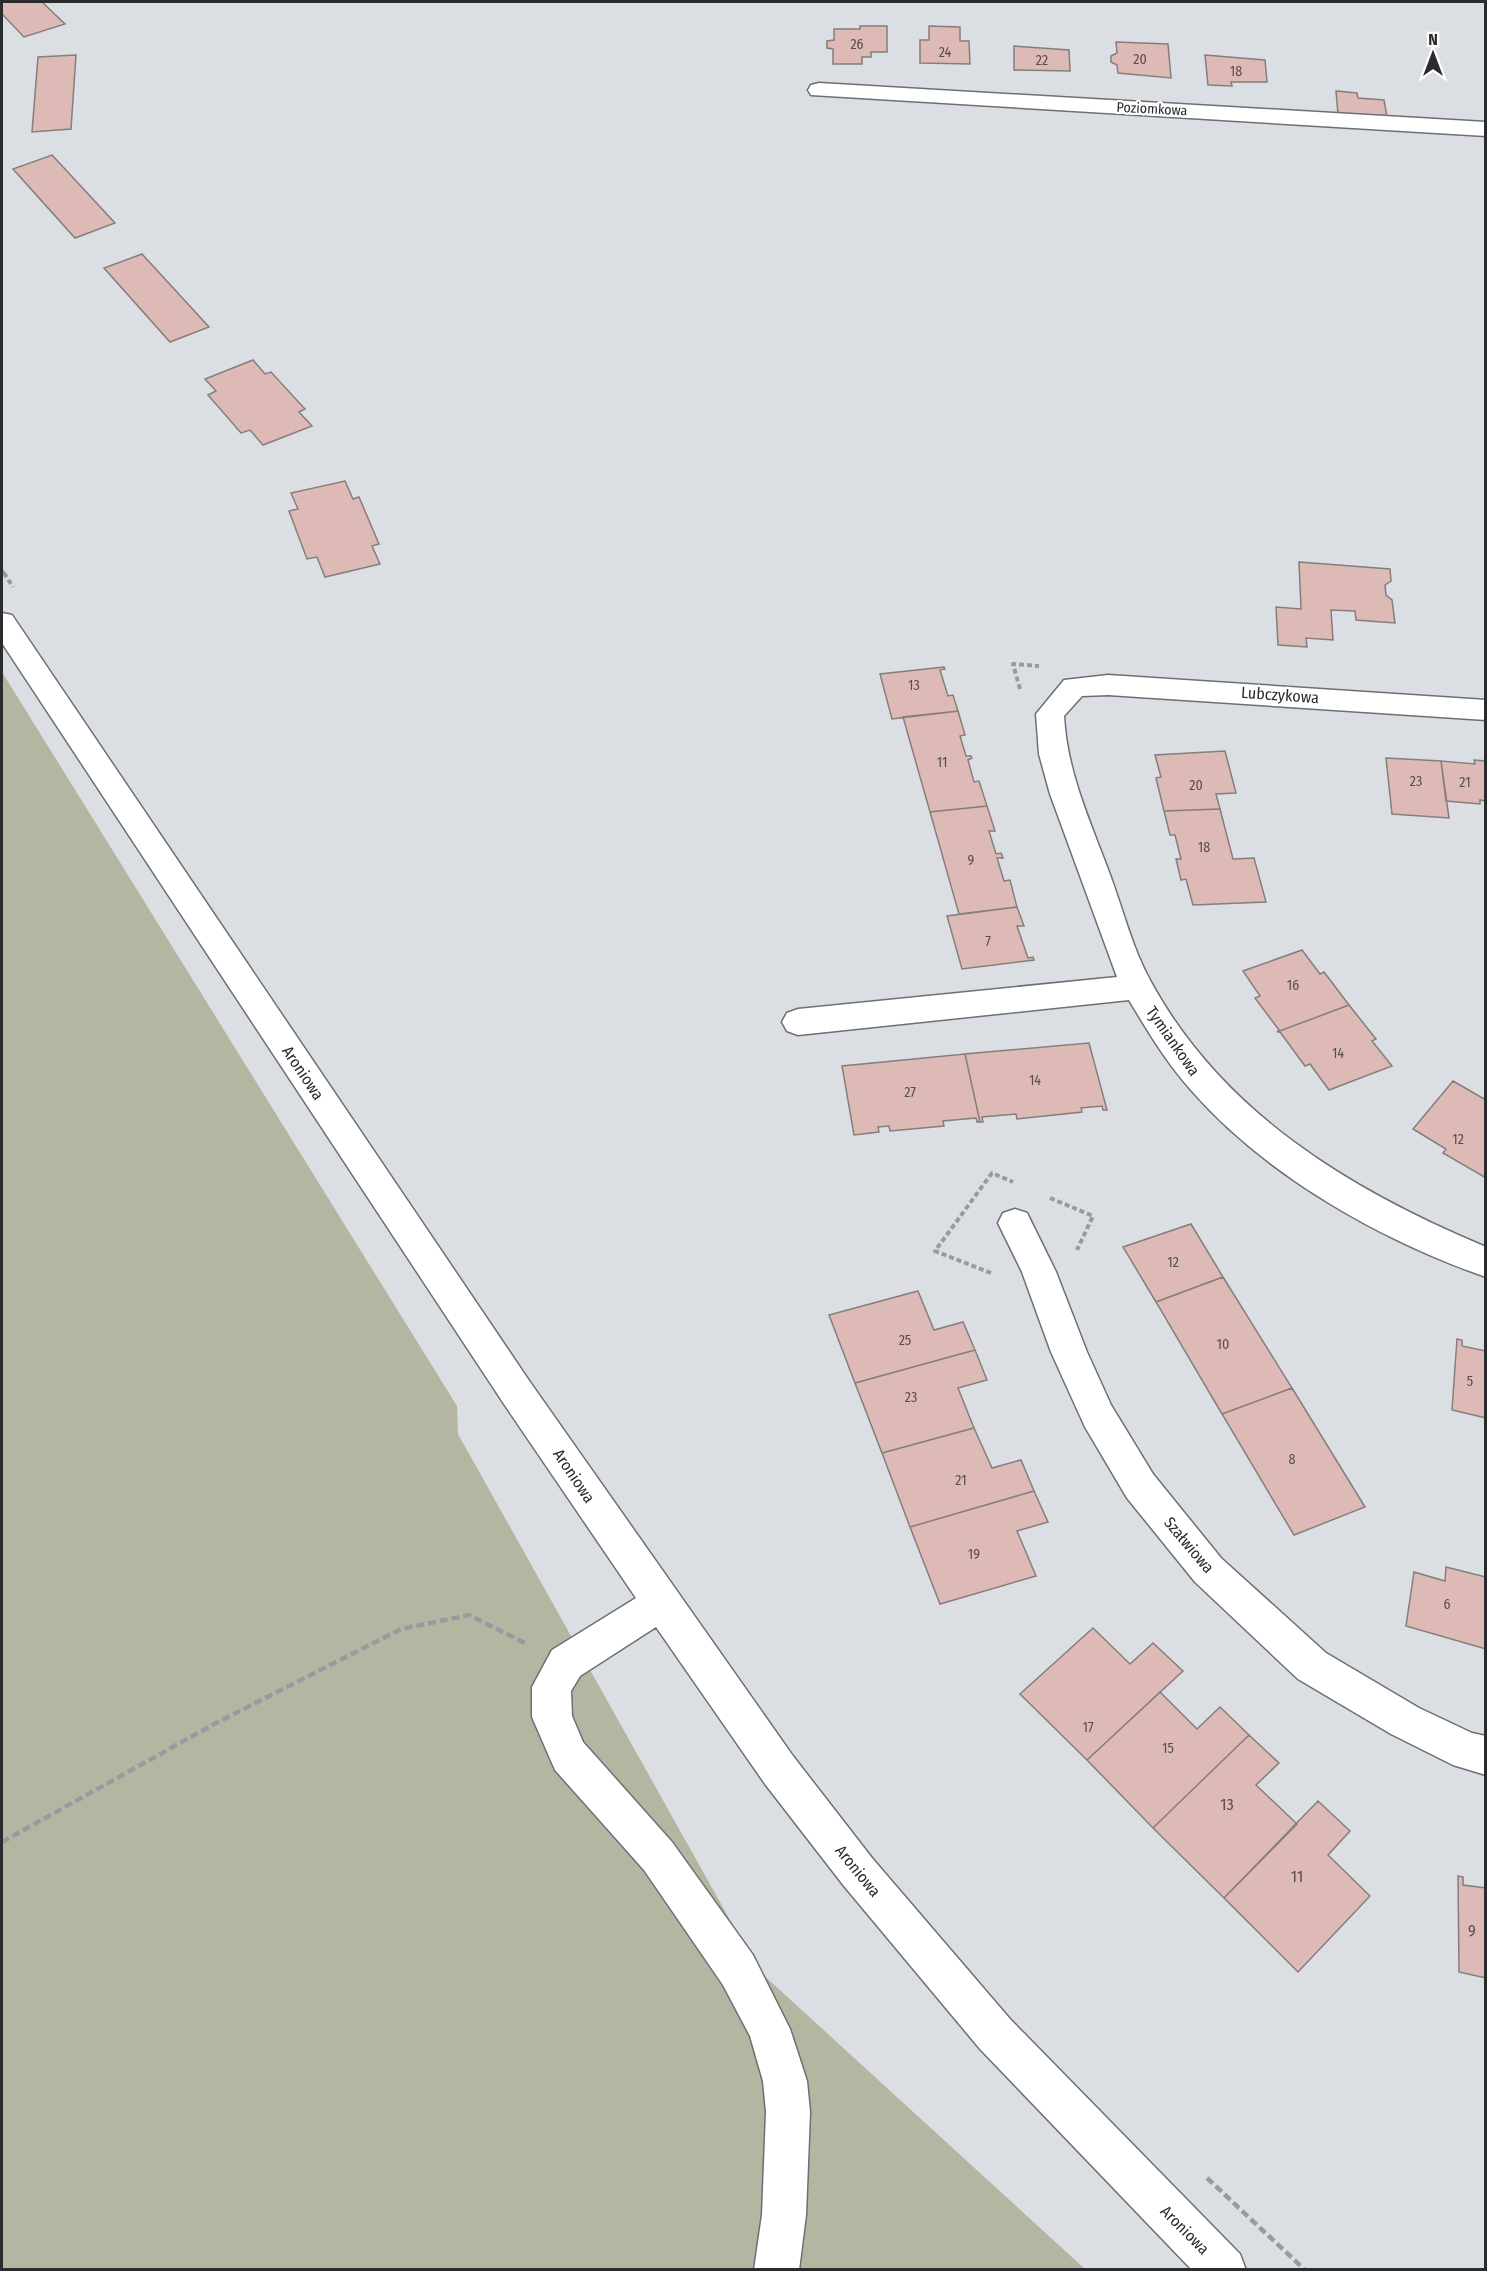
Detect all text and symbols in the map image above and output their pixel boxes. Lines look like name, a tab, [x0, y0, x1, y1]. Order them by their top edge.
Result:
north arrow	[1403, 24, 1463, 84]
text: N	[1428, 30, 1438, 49]
house number: 26	[850, 36, 864, 53]
house number: 24	[939, 44, 952, 61]
house number: 20	[1133, 51, 1147, 68]
house number: 22	[1036, 52, 1048, 69]
house number: 18	[1230, 63, 1242, 80]
street label: Poziomkowa	[1116, 99, 1188, 119]
house number: 13	[908, 677, 920, 694]
street label: Lubczykowa	[1240, 683, 1320, 707]
house number: 11	[937, 754, 947, 771]
house number: 23	[1410, 773, 1422, 790]
house number: 21	[1459, 774, 1471, 791]
house number: 20	[1189, 777, 1203, 794]
house number: 18	[1198, 839, 1210, 856]
house number: 9	[968, 852, 975, 869]
house number: 7	[985, 933, 991, 950]
house number: 16	[1287, 977, 1299, 994]
street label: Tymiankowa	[1142, 1003, 1204, 1079]
street label: Aroniowa	[278, 1042, 328, 1104]
house number: 14	[1332, 1045, 1344, 1062]
house number: 14	[1029, 1072, 1041, 1089]
house number: 27	[904, 1084, 916, 1101]
house number: 12	[1452, 1131, 1464, 1148]
house number: 12	[1167, 1254, 1179, 1271]
house number: 25	[899, 1332, 911, 1349]
house number: 10	[1217, 1336, 1229, 1353]
house number: 5	[1467, 1373, 1473, 1390]
house number: 23	[905, 1389, 917, 1406]
street label: Aroniowa	[549, 1445, 599, 1507]
house number: 8	[1289, 1451, 1296, 1468]
house number: 21	[955, 1472, 967, 1489]
street label: Szałwiowa	[1160, 1513, 1218, 1577]
house number: 19	[968, 1546, 980, 1563]
house number: 6	[1444, 1596, 1451, 1613]
house number: 17	[1082, 1719, 1094, 1736]
house number: 15	[1162, 1740, 1174, 1757]
house number: 13	[1220, 1795, 1234, 1814]
street label: Aroniowa	[831, 1841, 885, 1901]
house number: 11	[1291, 1867, 1303, 1886]
house number: 9	[1468, 1921, 1476, 1940]
street label: Aroniowa	[1157, 2202, 1213, 2258]

